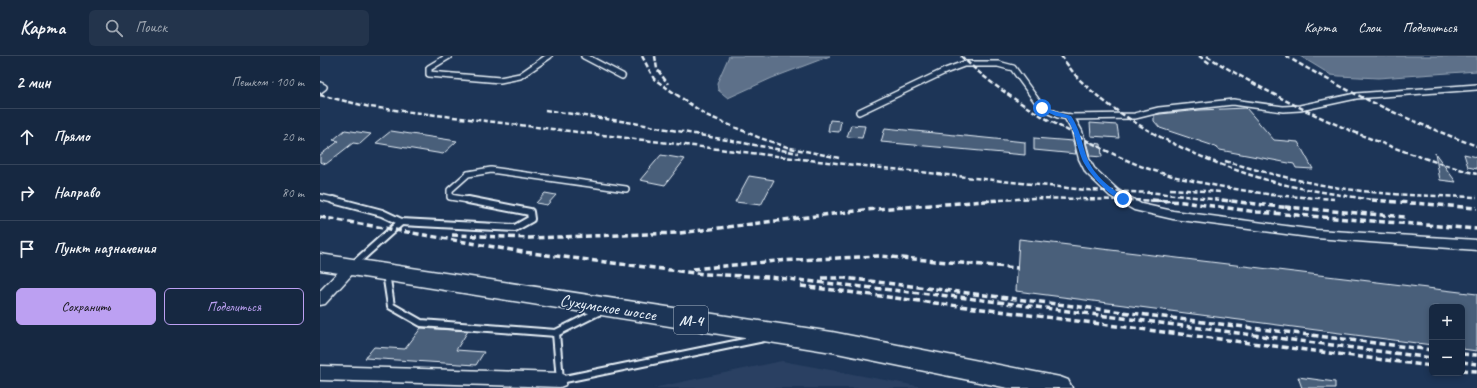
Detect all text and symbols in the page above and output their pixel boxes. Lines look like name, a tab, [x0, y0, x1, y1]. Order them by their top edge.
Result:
search box	[89, 10, 369, 46]
text: Карта	[20, 16, 65, 40]
icon: search	[103, 17, 125, 39]
text: Поиск	[135, 18, 167, 37]
text: Карта	[1304, 19, 1336, 36]
text: Слои	[1358, 19, 1381, 36]
text: Поделиться	[1403, 19, 1457, 36]
text: 2 мин	[16, 72, 51, 93]
text: Пешком · 100 m	[231, 74, 304, 90]
route start	[1033, 99, 1051, 117]
icon: ahead	[16, 126, 38, 148]
text: Прямо	[54, 127, 90, 146]
text: 20 m	[282, 129, 304, 145]
icon: right	[16, 182, 38, 204]
text: Направо	[54, 183, 100, 202]
text: 80 m	[282, 185, 304, 201]
route end	[1114, 190, 1132, 208]
icon: arrive	[16, 238, 38, 260]
text: Пункт назначения	[54, 239, 156, 258]
button: Сохранить	[16, 288, 156, 325]
button: Поделиться	[164, 288, 304, 325]
street label: Сухумское шоссе	[558, 290, 659, 326]
map controls	[1429, 304, 1465, 376]
button: +	[1429, 304, 1465, 340]
road number: М-4	[674, 306, 708, 334]
button: −	[1429, 340, 1465, 376]

